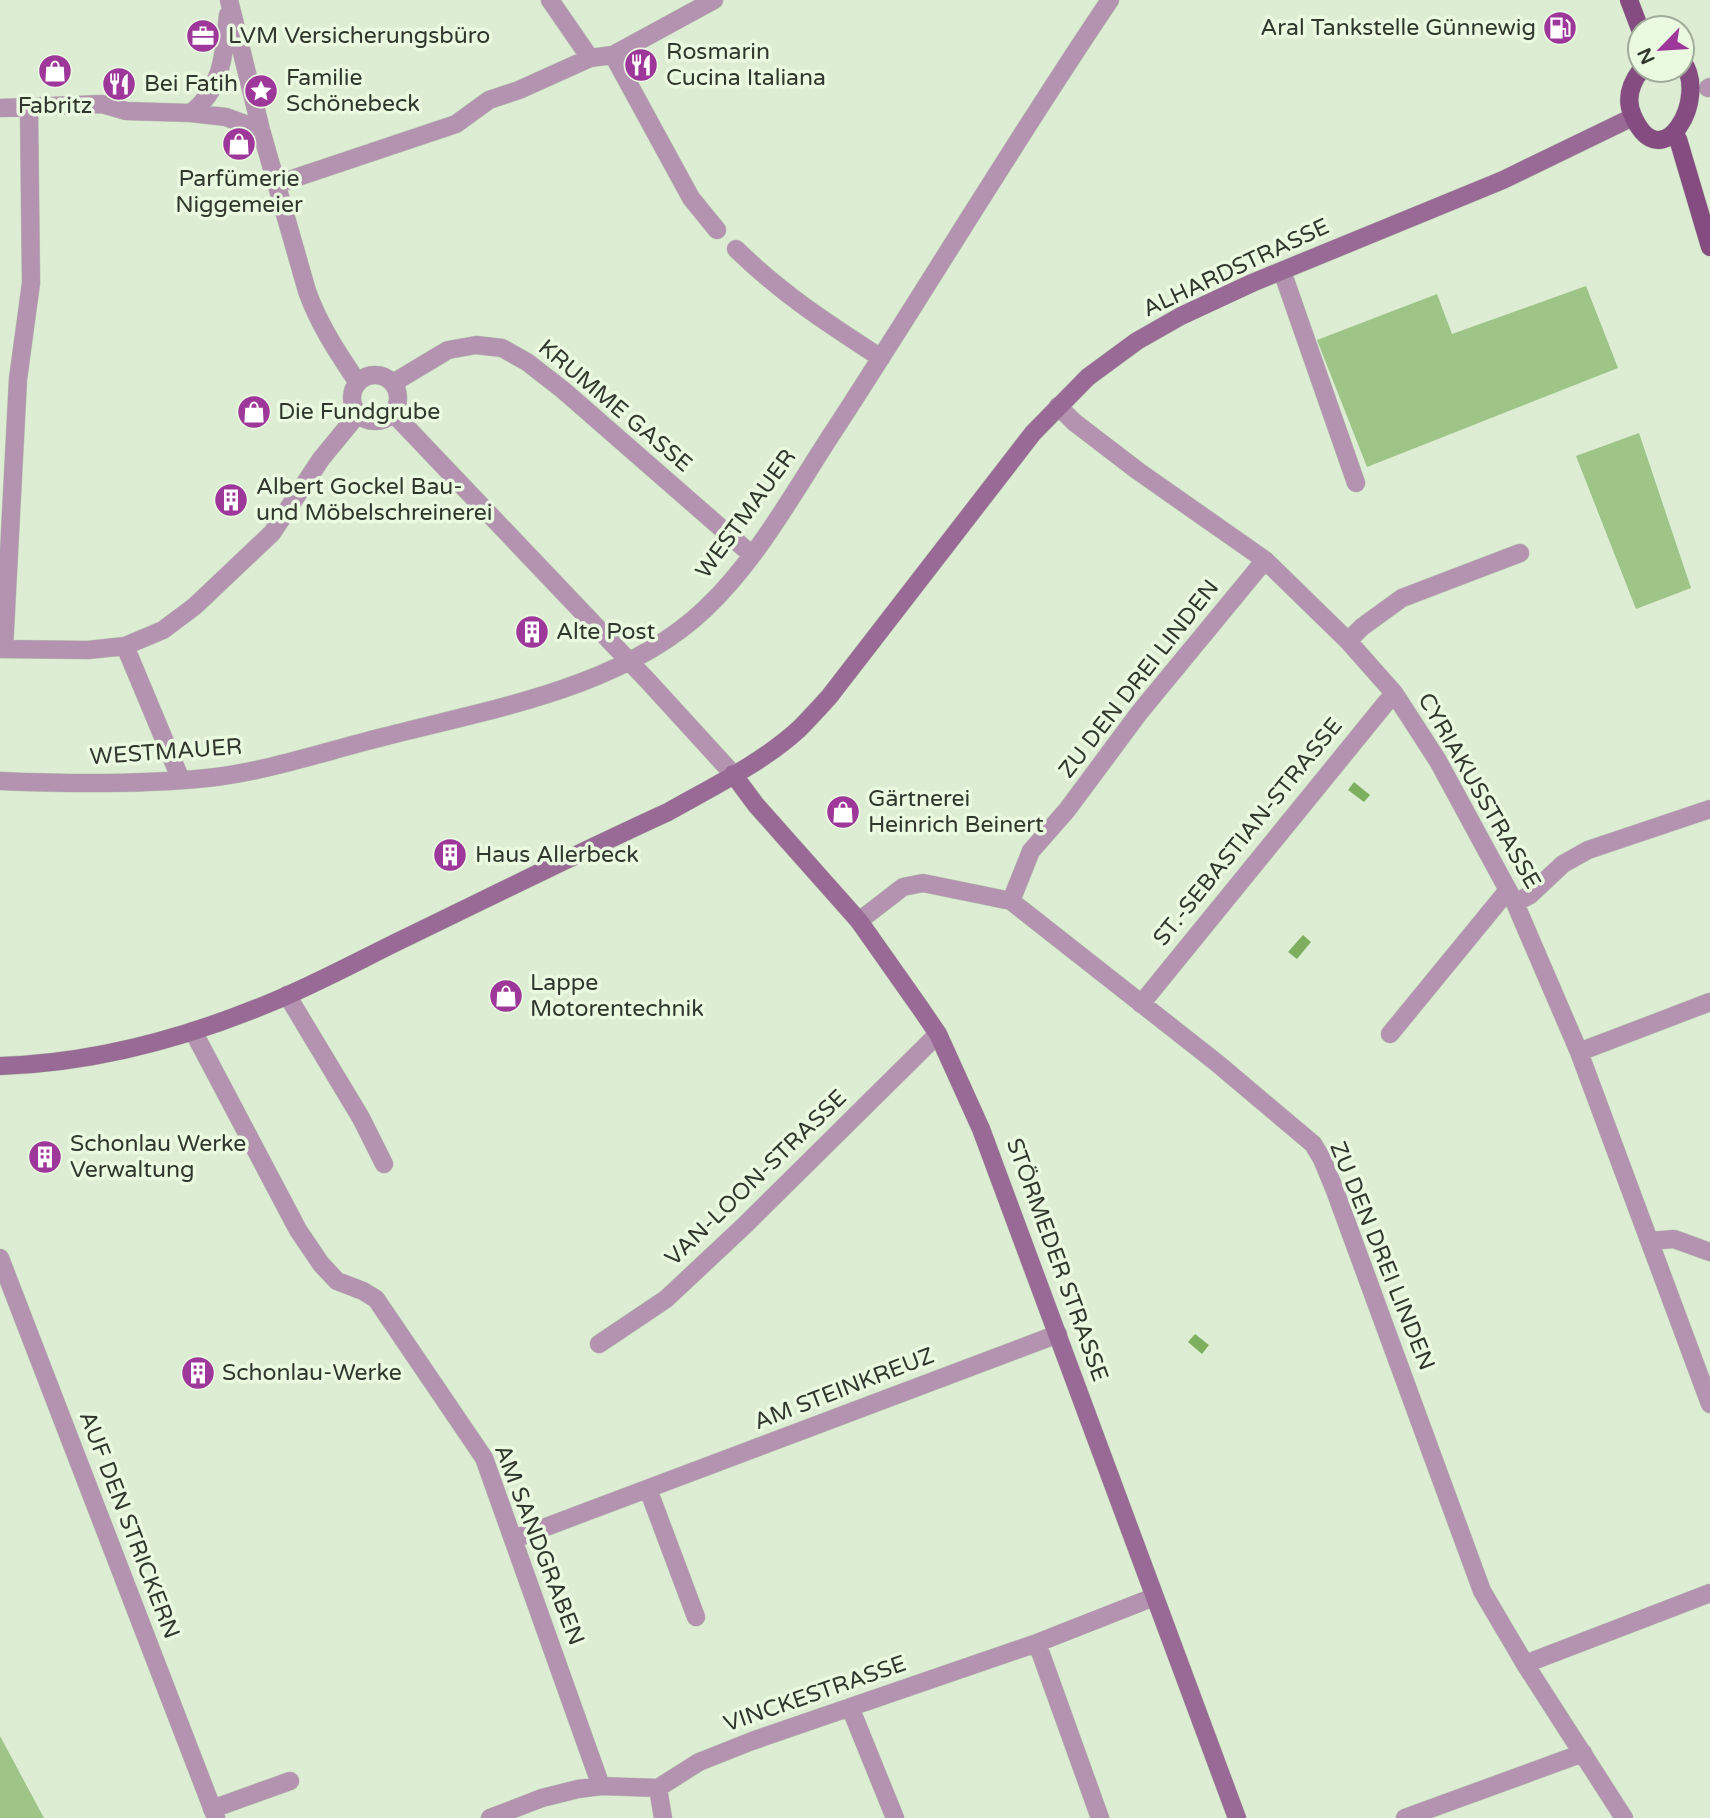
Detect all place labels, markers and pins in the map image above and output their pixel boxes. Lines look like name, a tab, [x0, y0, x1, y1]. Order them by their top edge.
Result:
fuel station icon: Aral Tankstelle Günnewig	[1541, 9, 1579, 47]
place label: Aral Tankstelle Günnewig	[1260, 14, 1536, 42]
office icon: LVM Versicherungsbüro	[184, 17, 222, 55]
place label: LVM Versicherungsbüro	[228, 22, 490, 50]
place label: Rosmarin Cucina Italiana	[666, 38, 826, 92]
restaurant icon: Rosmarin Cucina Italiana	[622, 46, 660, 84]
shop icon: Fabritz	[36, 52, 74, 90]
place label: Familie Schönebeck	[286, 64, 420, 118]
restaurant icon: Bei Fatih	[100, 65, 138, 103]
place label: Bei Fatih	[144, 70, 238, 98]
place icon: Familie Schönebeck	[242, 72, 280, 110]
place label: Fabritz	[18, 92, 92, 120]
shop icon: Parfümerie Niggemeier	[220, 125, 258, 163]
place label: Parfümerie Niggemeier	[175, 165, 303, 219]
shop icon: Die Fundgrube	[235, 393, 273, 431]
place label: Die Fundgrube	[278, 398, 440, 426]
place label: Albert Gockel Bau- und Möbelschreinerei	[256, 473, 492, 527]
building icon: Albert Gockel Bau- und Möbelschreinerei	[212, 481, 250, 519]
building icon: Alte Post	[513, 613, 551, 651]
place label: Alte Post	[556, 618, 655, 646]
place label: Gärtnerei Heinrich Beinert	[868, 785, 1044, 839]
shop icon: Gärtnerei Heinrich Beinert	[824, 793, 862, 831]
building icon: Haus Allerbeck	[431, 836, 469, 874]
place label: Haus Allerbeck	[475, 841, 639, 869]
place label: Lappe Motorentechnik	[530, 969, 704, 1023]
shop icon: Lappe Motorentechnik	[487, 977, 525, 1015]
place label: Schonlau Werke Verwaltung	[70, 1130, 246, 1184]
building icon: Schonlau Werke Verwaltung	[26, 1138, 64, 1176]
building icon: Schonlau-Werke	[179, 1354, 217, 1392]
place label: Schonlau-Werke	[222, 1359, 402, 1387]

